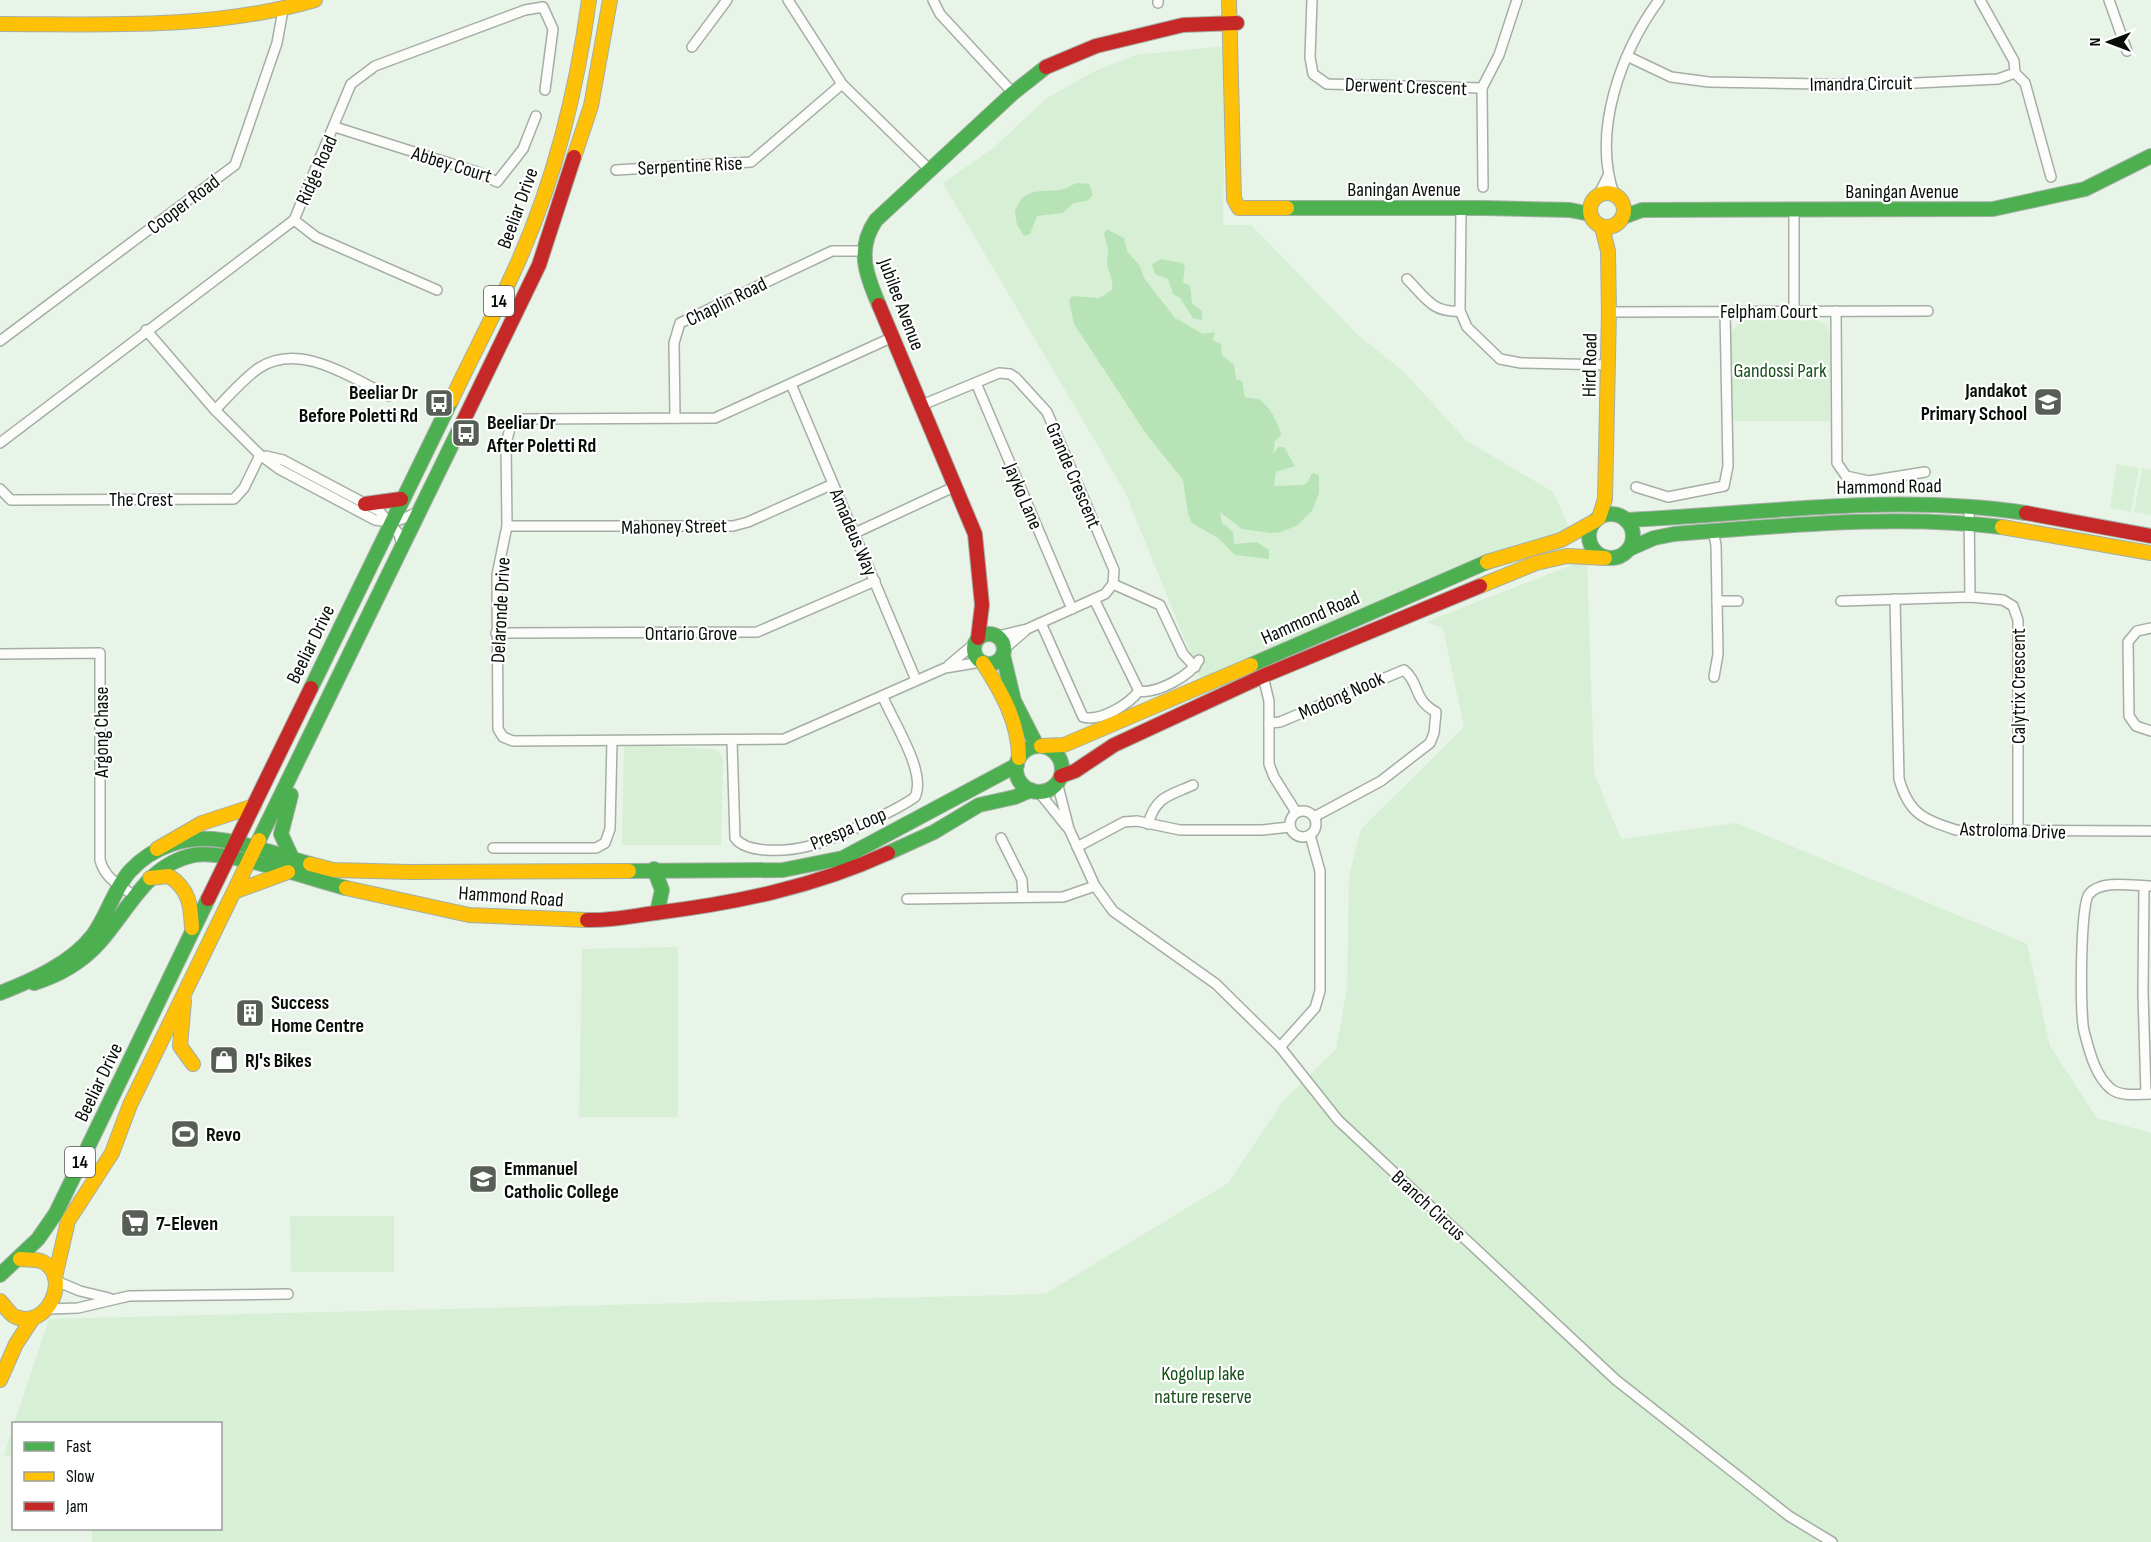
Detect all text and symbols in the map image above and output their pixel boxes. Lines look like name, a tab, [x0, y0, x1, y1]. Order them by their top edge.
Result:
north arrow	[2079, 12, 2139, 72]
text: N	[2086, 38, 2105, 46]
street label: Imandra Circuit	[1809, 71, 1913, 97]
street label: Derwent Crescent	[1345, 73, 1467, 101]
street label: Ridge Road	[291, 132, 343, 209]
street label: Abbey Court	[408, 141, 495, 188]
street label: Serpentine Rise	[637, 151, 743, 181]
street label: Beeliar Drive	[492, 165, 544, 252]
street label: Cooper Road	[143, 170, 225, 240]
street label: Baningan Avenue	[1347, 178, 1461, 202]
street label: Baningan Avenue	[1845, 180, 1959, 204]
street label: Jubilee Avenue	[872, 254, 930, 354]
street label: Chaplin Road	[682, 272, 771, 332]
road number: 14	[484, 286, 514, 316]
street label: Felpham Court	[1720, 300, 1818, 324]
street label: Hird Road	[1577, 333, 1603, 397]
park label: Gandossi Park	[1733, 359, 1827, 383]
place label: Jandakot Primary School	[1921, 379, 2027, 426]
place label: Beeliar Dr Before Poletti Rd	[299, 381, 418, 428]
school or university icon: Jandakot Primary School	[2032, 386, 2064, 418]
bus stop icon: Beeliar Dr Before Poletti Rd	[423, 387, 455, 419]
place label: Beeliar Dr After Poletti Rd	[486, 411, 596, 458]
bus stop icon: Beeliar Dr After Poletti Rd	[450, 417, 482, 449]
street label: Grande Crescent	[1040, 419, 1106, 532]
street label: Jayko Lane	[998, 459, 1048, 533]
street label: Hammond Road	[1836, 474, 1942, 500]
street label: Amadeus Way	[824, 484, 882, 580]
street label: The Crest	[109, 488, 173, 512]
street label: Mahoney Street	[621, 514, 727, 540]
street label: Delaronde Drive	[486, 556, 516, 664]
street label: Hammond Road	[1257, 586, 1363, 650]
street label: Beeliar Drive	[282, 601, 340, 688]
street label: Ontario Grove	[645, 622, 737, 646]
street label: Calytrix Crescent	[2007, 628, 2031, 744]
street label: Modong Nook	[1295, 666, 1388, 725]
street label: Argong Chase	[90, 686, 114, 779]
street label: Prespa Loop	[807, 802, 890, 856]
street label: Astroloma Drive	[1958, 817, 2066, 845]
street label: Hammond Road	[458, 881, 564, 913]
place label: Success Home Centre	[271, 991, 364, 1038]
building icon: Success Home Centre	[234, 997, 266, 1029]
street label: Beeliar Drive	[70, 1039, 128, 1126]
shop icon: RJ's Bikes	[208, 1044, 240, 1076]
place label: RJ's Bikes	[245, 1049, 312, 1073]
sports icon: Revo	[169, 1118, 201, 1150]
place label: Revo	[206, 1123, 241, 1147]
road number: 14	[65, 1147, 95, 1177]
place label: Emmanuel Catholic College	[504, 1157, 619, 1204]
school or university icon: Emmanuel Catholic College	[467, 1163, 499, 1195]
street label: Branch Circus	[1386, 1165, 1470, 1246]
supermarket icon: 7-Eleven	[119, 1207, 151, 1239]
place label: 7-Eleven	[156, 1212, 218, 1236]
park label: Kogolup lake nature reserve	[1154, 1362, 1252, 1409]
legend	[12, 1422, 222, 1530]
text: Fast	[66, 1436, 92, 1457]
text: Slow	[66, 1466, 95, 1487]
text: Jam	[65, 1496, 88, 1517]

